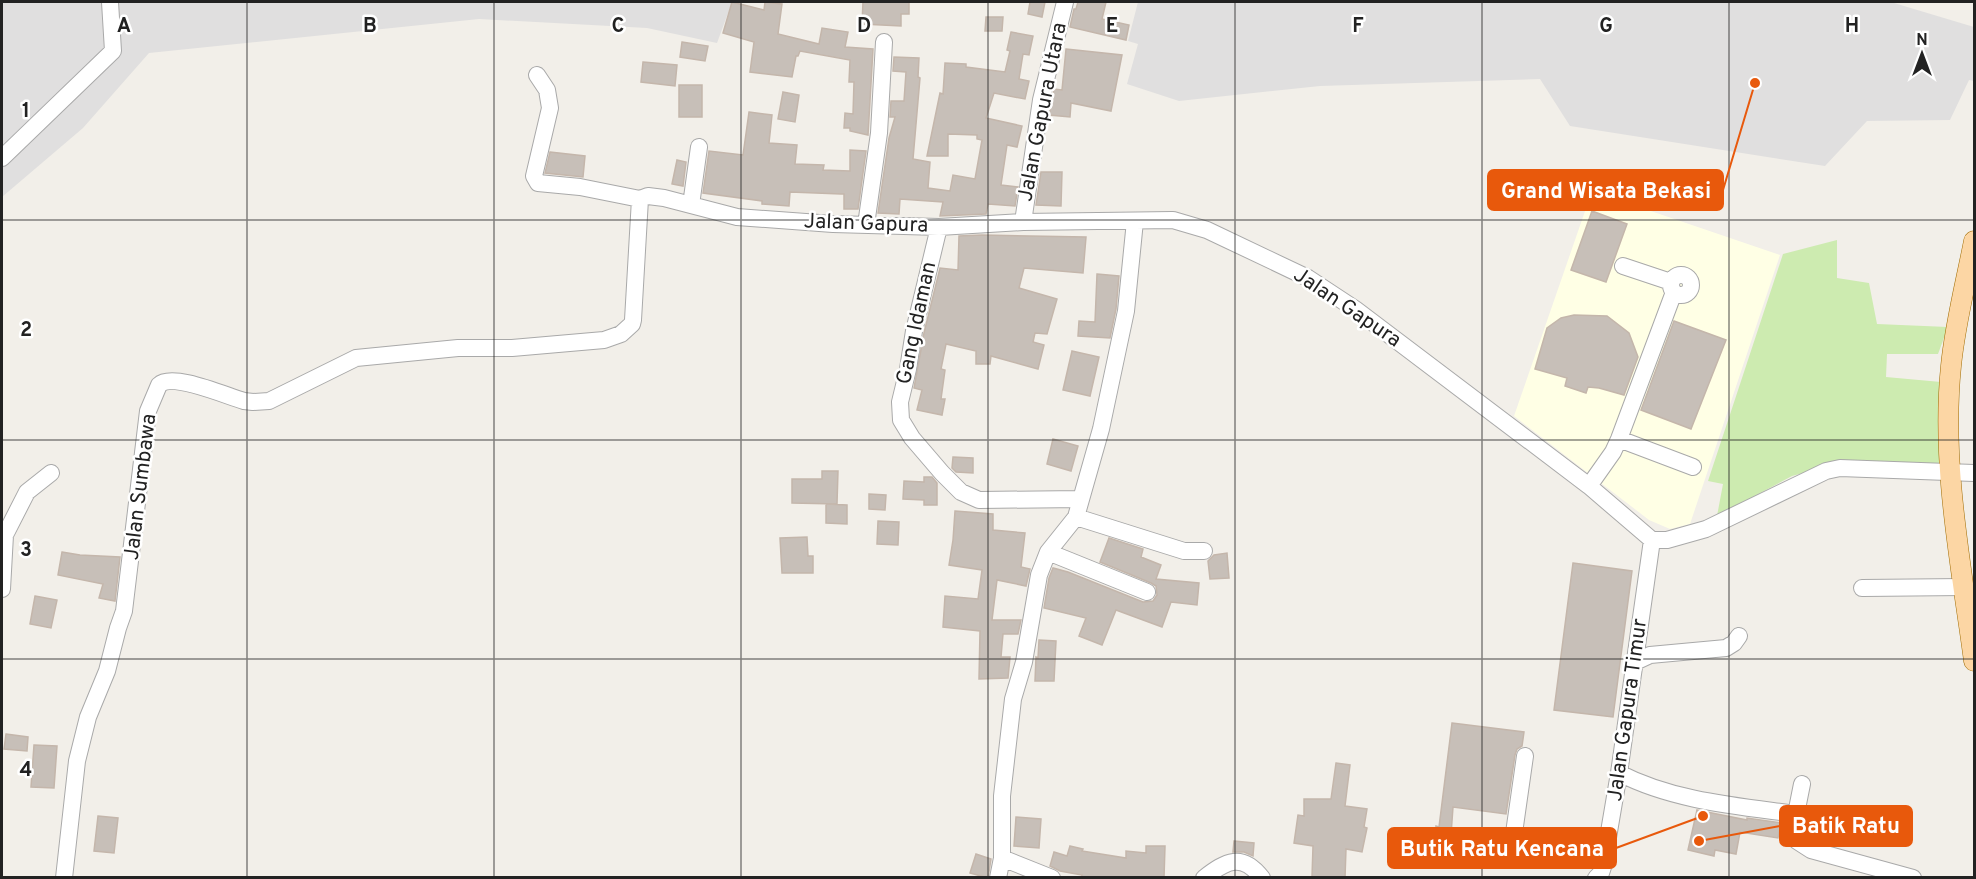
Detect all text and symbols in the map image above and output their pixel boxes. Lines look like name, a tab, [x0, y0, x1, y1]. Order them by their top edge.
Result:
text: A	[117, 14, 131, 40]
text: B	[363, 14, 377, 40]
text: C	[612, 14, 624, 40]
text: D	[857, 14, 871, 40]
text: E	[1106, 14, 1118, 40]
text: F	[1352, 14, 1364, 40]
text: G	[1599, 14, 1613, 40]
text: H	[1845, 14, 1859, 40]
street label: Jalan Gapura Utara	[1012, 20, 1074, 204]
north arrow	[1892, 24, 1952, 84]
text: N	[1916, 31, 1928, 51]
text: 1	[22, 99, 30, 125]
callout: Grand Wisata Bekasi	[1488, 170, 1723, 210]
text: Grand Wisata Bekasi	[1501, 179, 1711, 206]
street label: Jalan Gapura	[803, 208, 929, 240]
street label: Gang Idaman	[891, 259, 943, 387]
street label: Jalan Gapura	[1288, 262, 1406, 354]
text: 2	[20, 318, 32, 344]
street label: Jalan Sumbawa	[119, 412, 163, 562]
text: 3	[20, 538, 32, 564]
street label: Jalan Gapura Timur	[1602, 617, 1654, 803]
text: 4	[20, 758, 32, 784]
callout: Batik Ratu	[1780, 806, 1912, 846]
text: Batik Ratu	[1792, 814, 1900, 841]
callout: Butik Ratu Kencana	[1388, 828, 1616, 868]
text: Butik Ratu Kencana	[1400, 837, 1604, 864]

